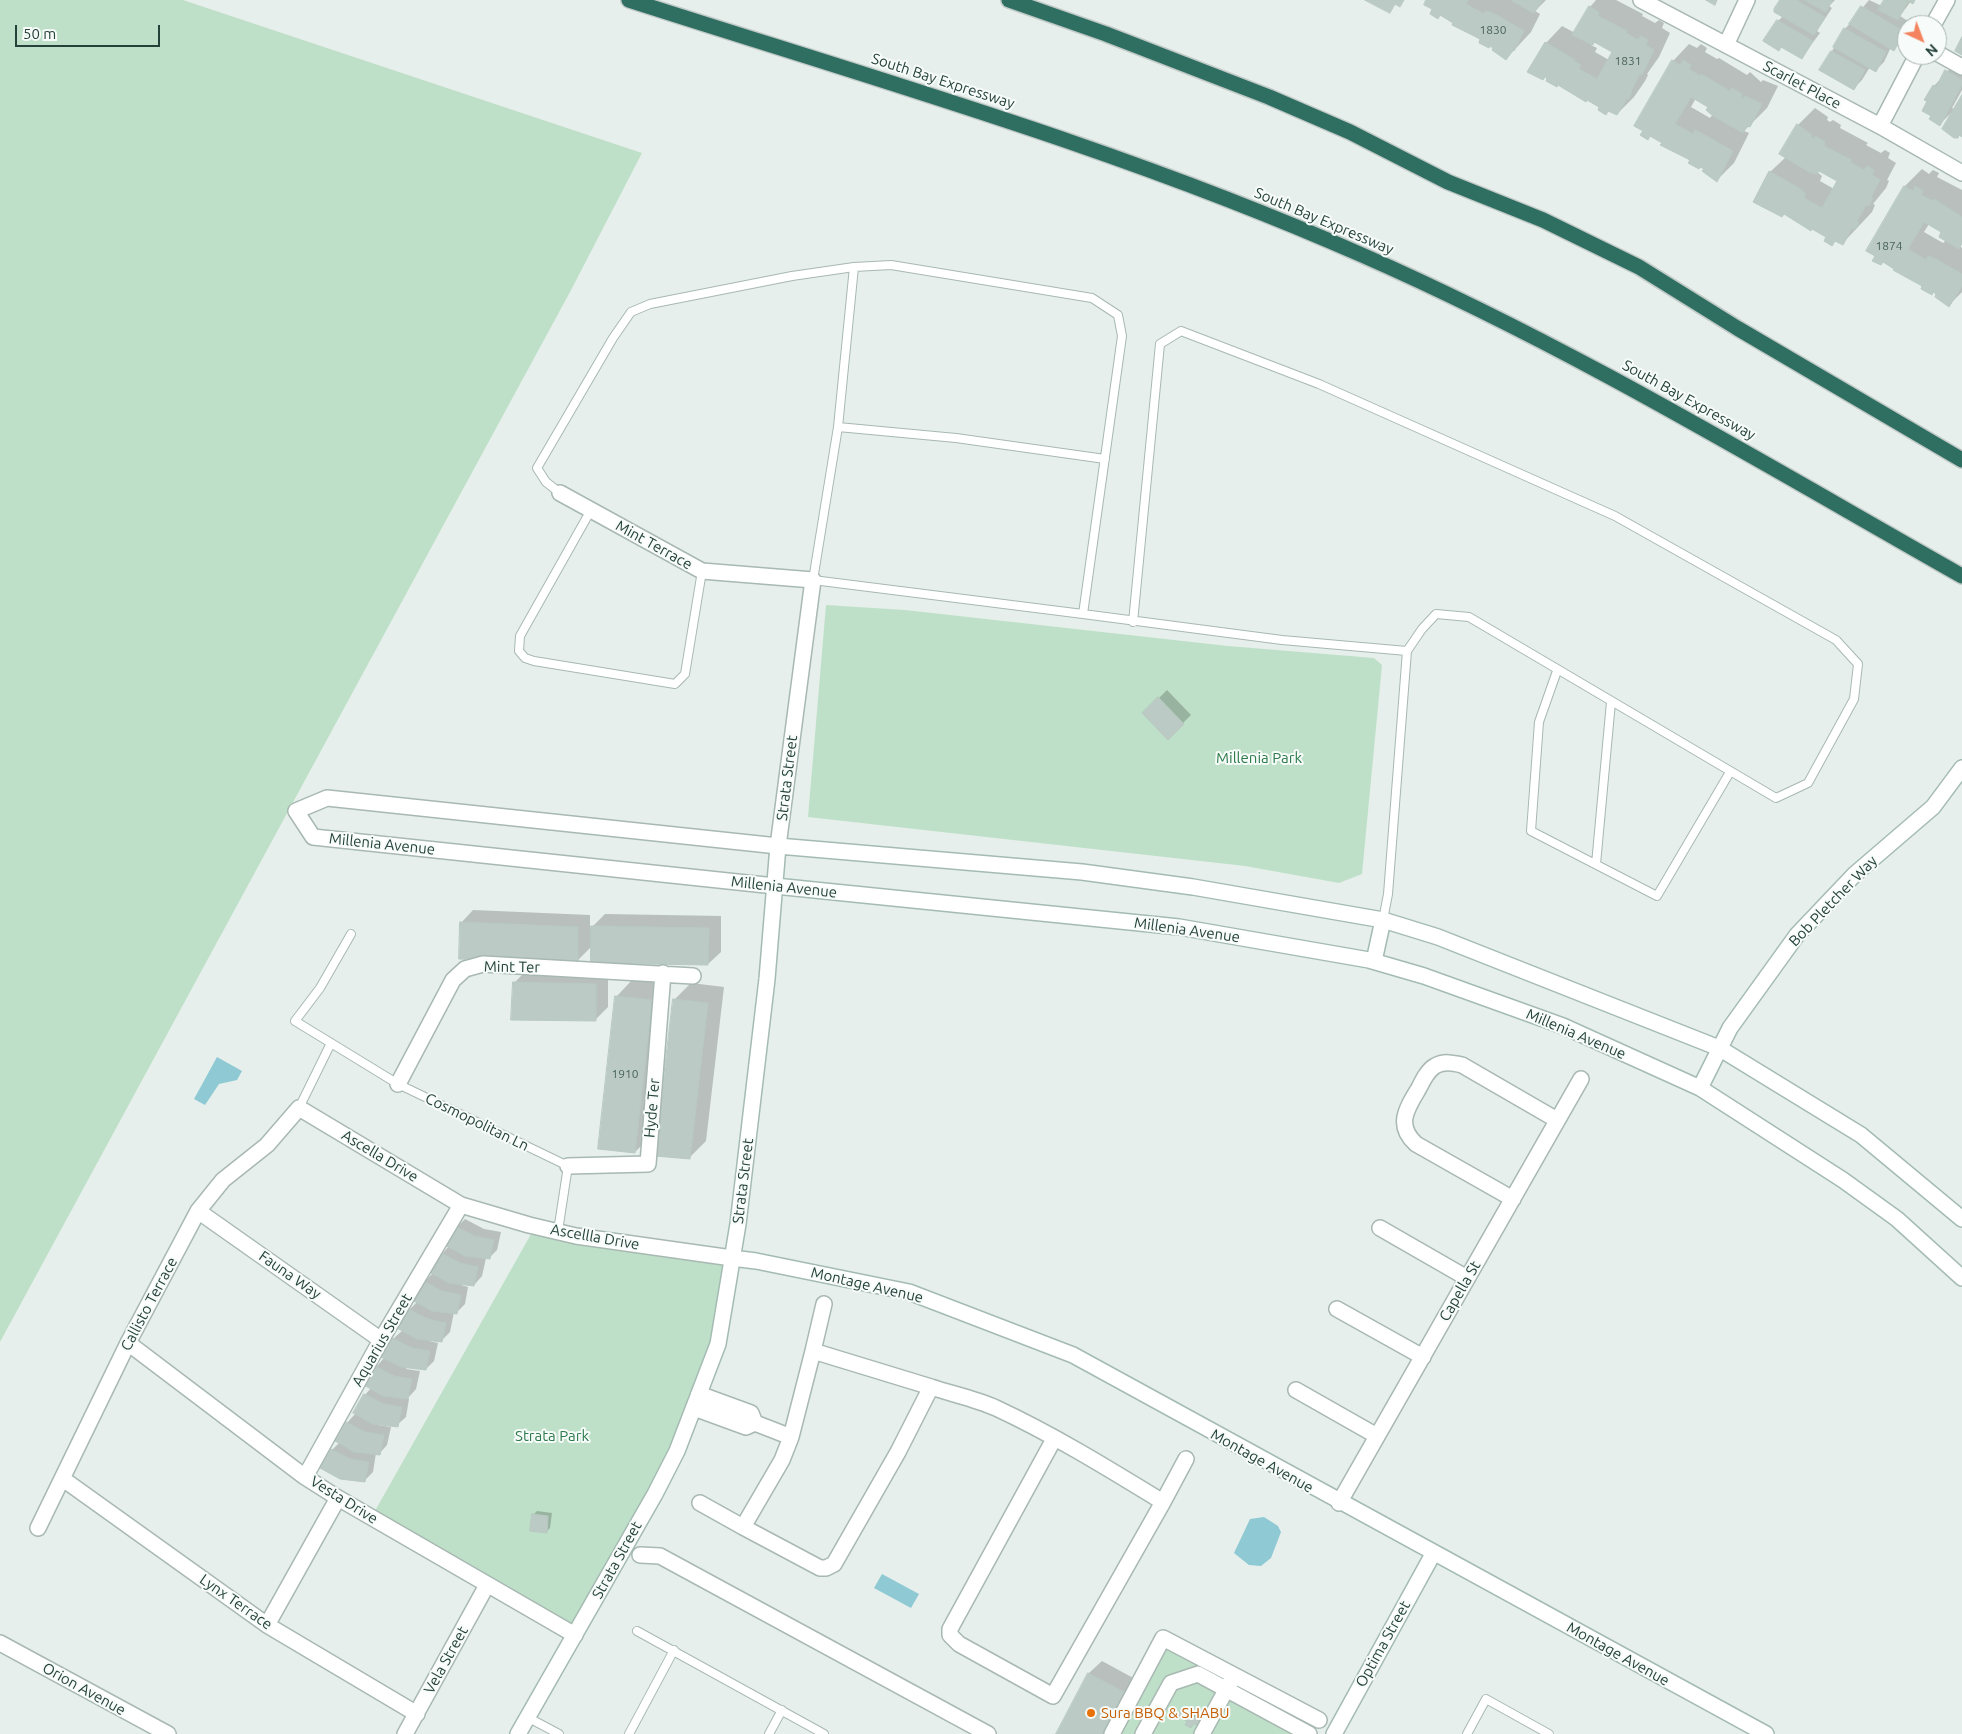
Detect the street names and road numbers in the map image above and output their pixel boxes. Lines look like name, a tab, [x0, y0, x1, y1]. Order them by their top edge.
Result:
street label: South Bay Expressway	[869, 49, 1017, 113]
street label: Scarlet Place	[1760, 57, 1844, 113]
street label: South Bay Expressway	[1252, 184, 1396, 258]
street label: South Bay Expressway	[1619, 356, 1759, 444]
street label: Mint Terrace	[613, 517, 695, 573]
street label: Strata Street	[773, 734, 801, 822]
street label: Millenia Avenue	[328, 829, 436, 859]
street label: Bob Pletcher Way	[1785, 852, 1881, 950]
street label: Millenia Avenue	[730, 872, 838, 902]
street label: Millenia Avenue	[1133, 914, 1241, 946]
street label: Mint Ter	[484, 958, 540, 976]
street label: Millenia Avenue	[1523, 1005, 1629, 1063]
street label: Hyde Ter	[640, 1077, 664, 1139]
street label: Cosmopolitan Ln	[422, 1089, 532, 1155]
street label: Ascella Drive	[338, 1126, 422, 1186]
street label: Strata Street	[729, 1137, 757, 1225]
street label: Ascellla Drive	[549, 1220, 641, 1254]
street label: Fauna Way	[255, 1247, 325, 1303]
street label: Callisto Terrace	[117, 1254, 181, 1354]
street label: Capella St	[1436, 1258, 1484, 1324]
street label: Montage Avenue	[809, 1263, 925, 1307]
street label: Aquarius Street	[348, 1290, 416, 1390]
street label: Montage Avenue	[1207, 1425, 1317, 1497]
street label: Vesta Drive	[307, 1472, 381, 1528]
street label: Strata Street	[588, 1518, 646, 1602]
street label: Lynx Terrace	[196, 1570, 276, 1634]
street label: Optima Street	[1352, 1598, 1414, 1690]
street label: Montage Avenue	[1563, 1618, 1673, 1690]
street label: Vela Street	[420, 1623, 472, 1697]
street label: Orion Avenue	[39, 1659, 129, 1719]

